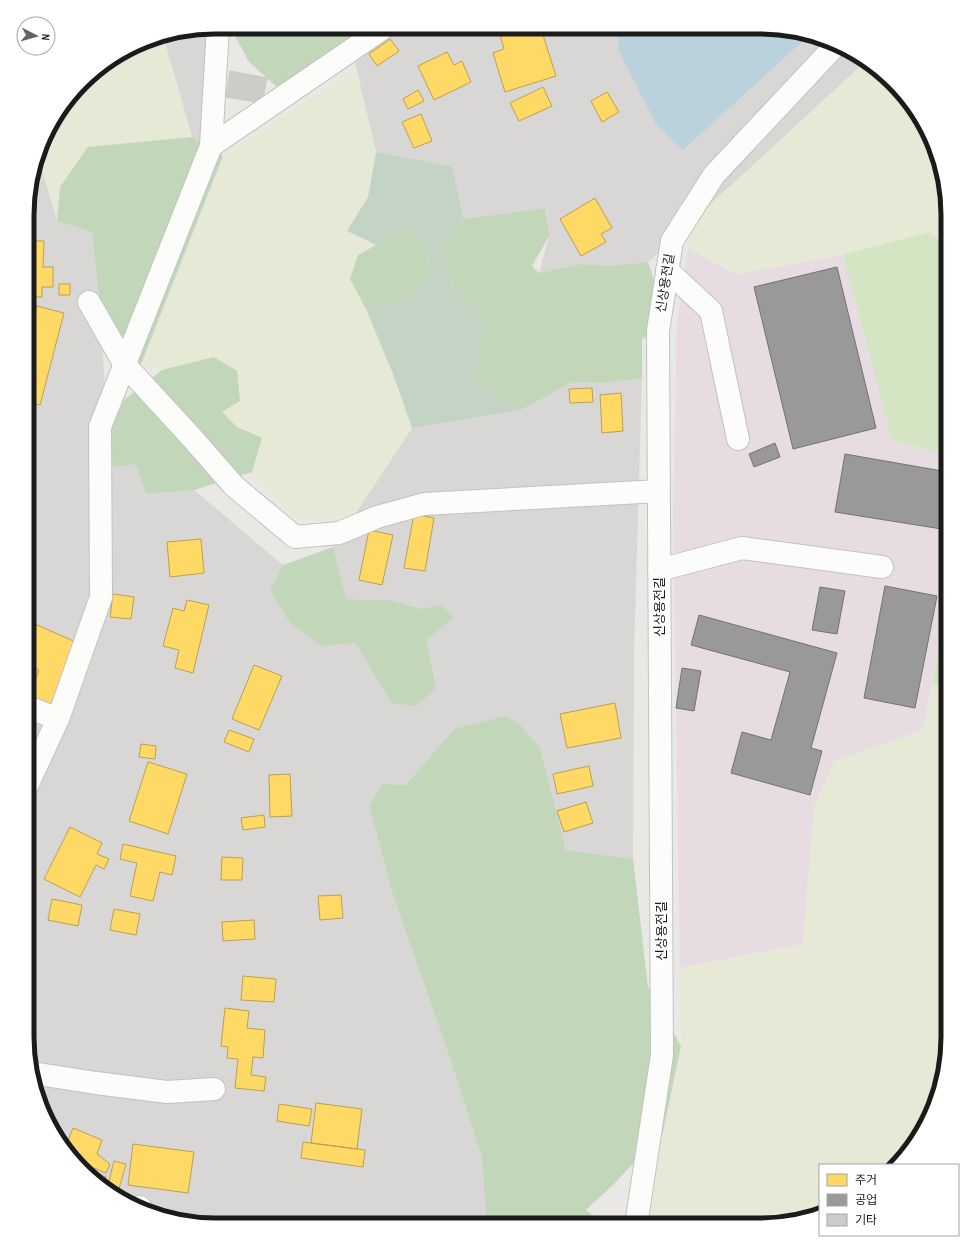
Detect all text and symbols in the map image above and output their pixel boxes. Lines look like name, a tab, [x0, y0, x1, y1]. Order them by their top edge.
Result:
north arrow	[16, 16, 56, 56]
text: N	[39, 33, 53, 41]
street label: 신상용전길	[652, 252, 678, 314]
street label: 신상용전길	[651, 577, 668, 637]
street label: 신상용전길	[653, 901, 670, 961]
legend	[819, 1164, 959, 1236]
text: 주거	[855, 1172, 877, 1188]
text: 공업	[855, 1192, 877, 1208]
text: 기타	[855, 1212, 877, 1228]

